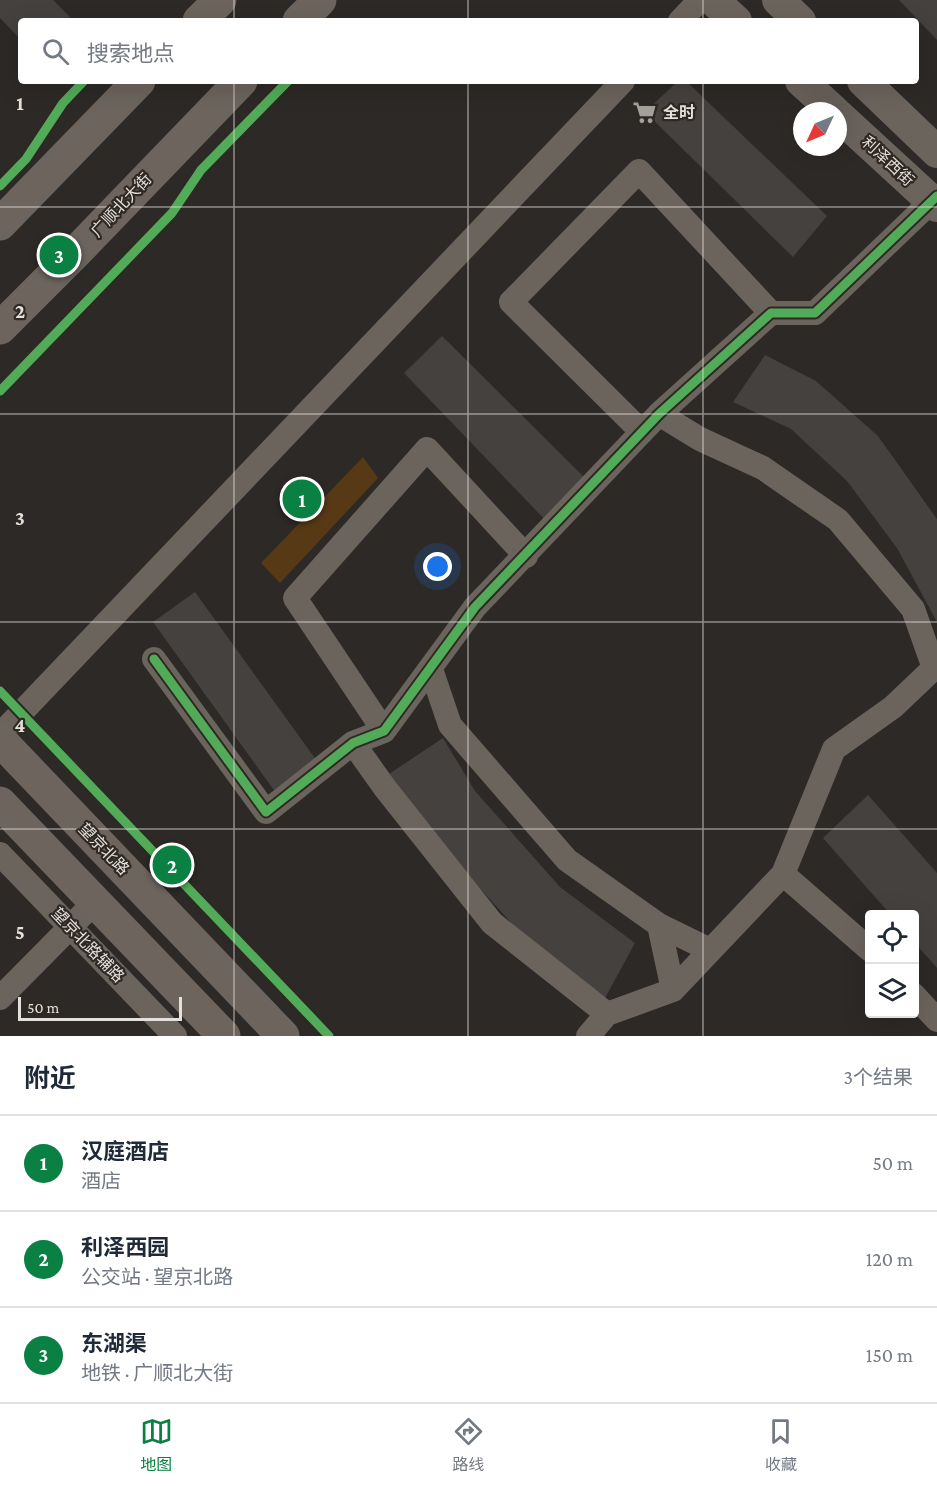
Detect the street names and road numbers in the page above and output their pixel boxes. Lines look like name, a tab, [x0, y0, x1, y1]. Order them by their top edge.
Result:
street label: 利泽西街	[859, 133, 917, 189]
street label: 广顺北大街	[87, 170, 155, 240]
street label: 望京北路	[76, 820, 132, 878]
street label: 望京北路辅路	[49, 905, 127, 985]

